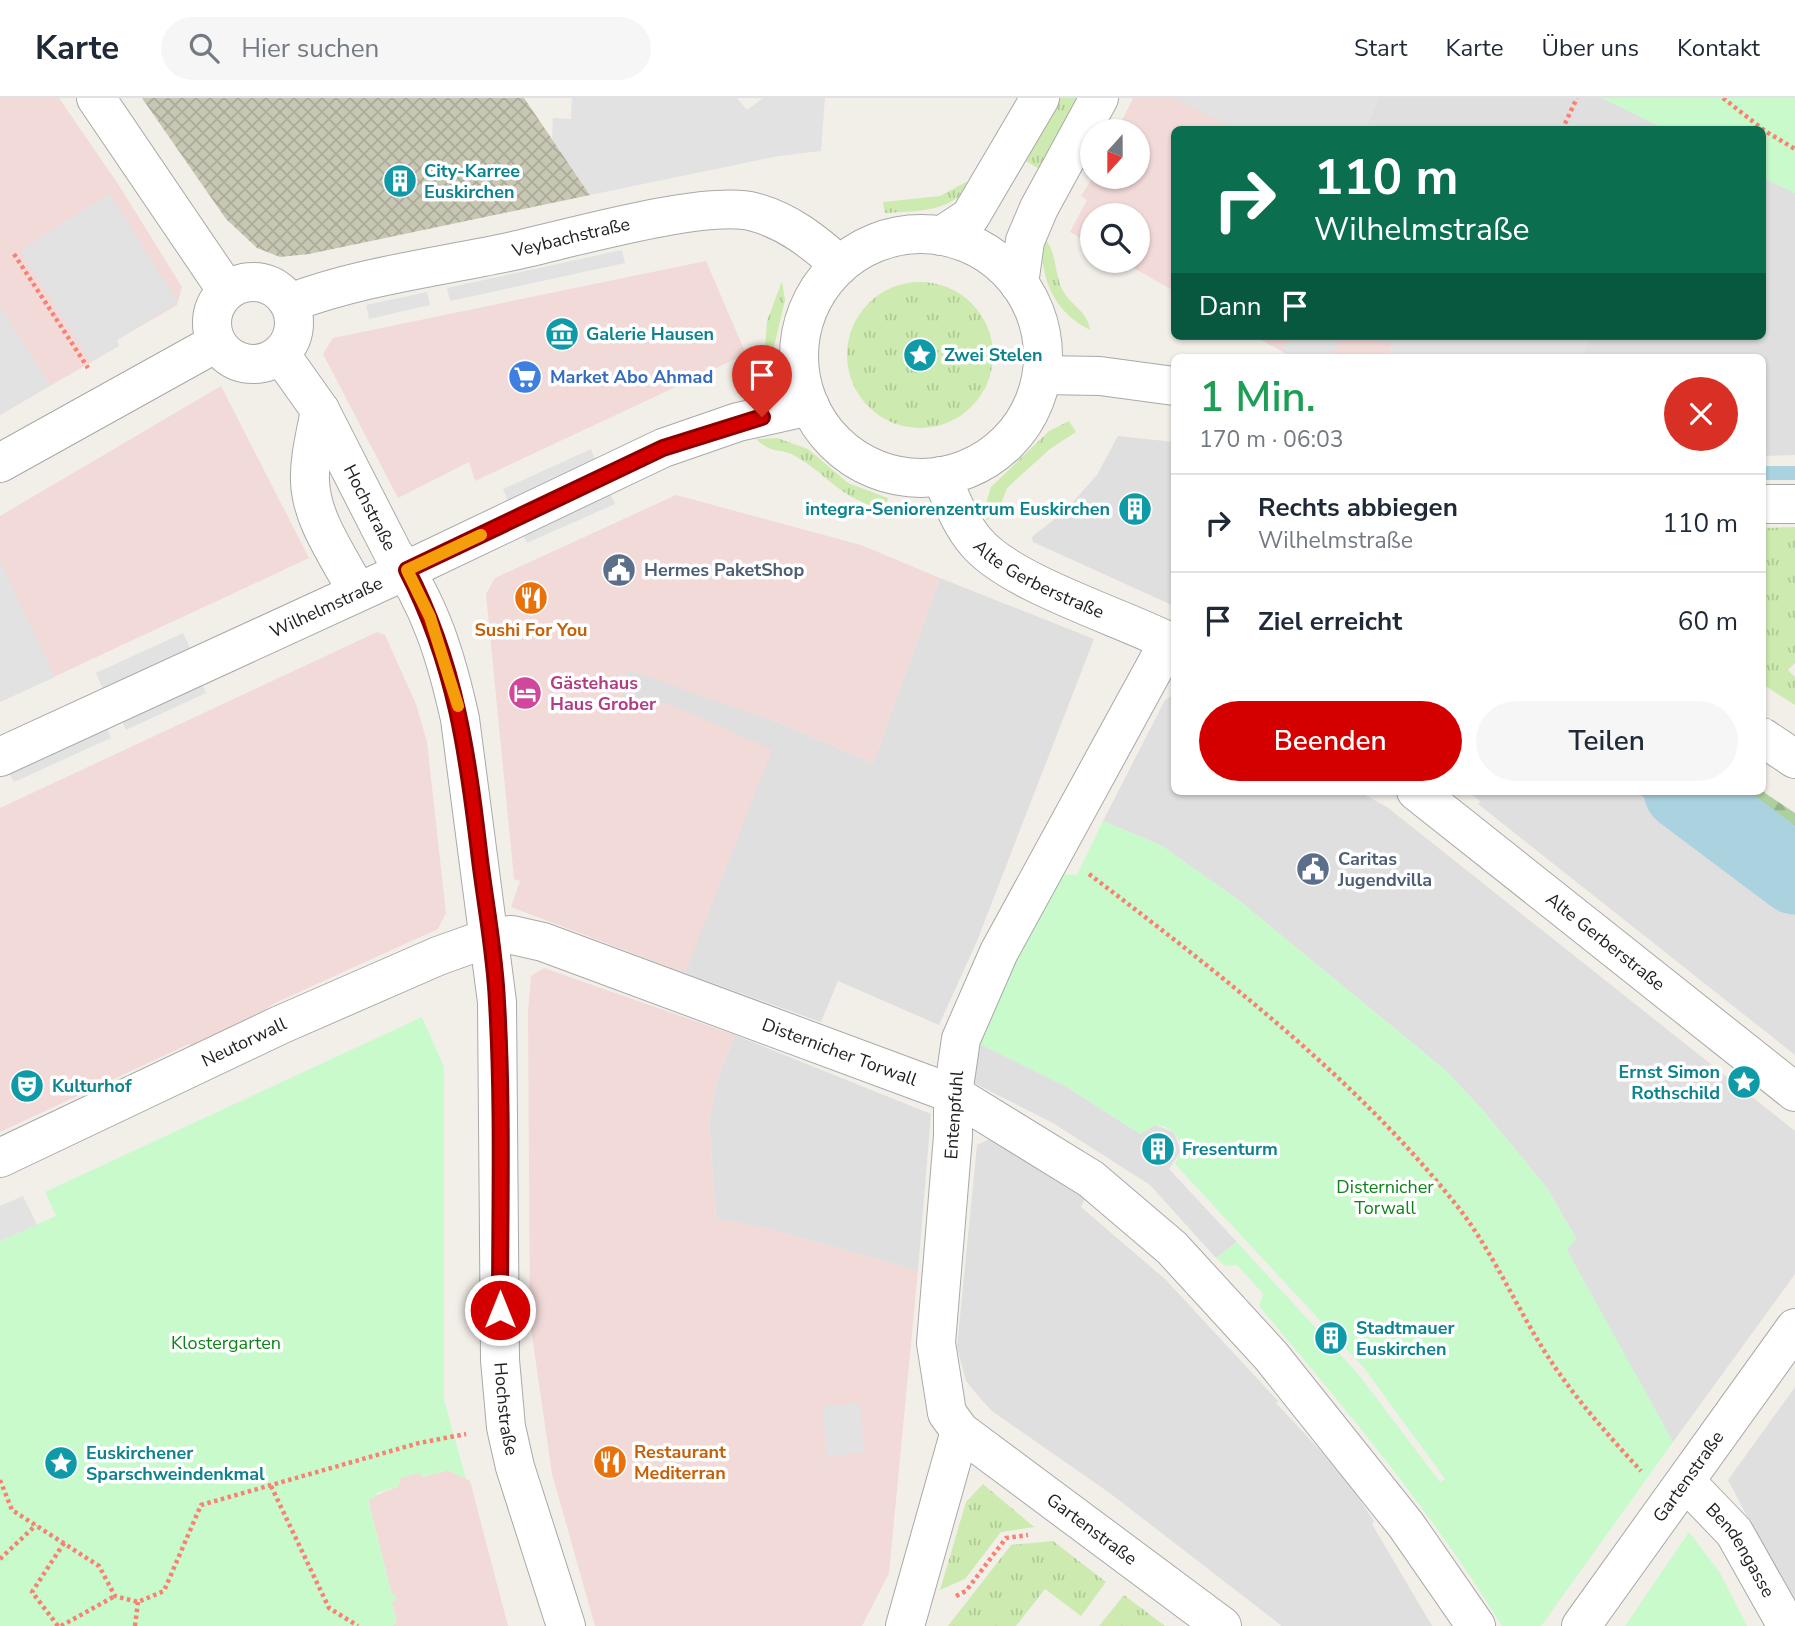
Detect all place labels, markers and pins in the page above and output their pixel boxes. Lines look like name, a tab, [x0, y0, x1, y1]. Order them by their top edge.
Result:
place label: City-Karree Euskirchen	[424, 159, 520, 204]
building icon: City-Karree Euskirchen	[381, 162, 419, 200]
museum icon: Galerie Hausen	[543, 315, 581, 353]
place label: Galerie Hausen	[586, 322, 714, 346]
place icon: Zwei Stelen	[901, 336, 939, 374]
place label: Zwei Stelen	[944, 343, 1043, 367]
pin	[732, 345, 792, 417]
supermarket icon: Market Abo Ahmad	[506, 358, 544, 396]
place label: Market Abo Ahmad	[550, 365, 713, 389]
building icon: integra-Seniorenzentrum Euskirchen	[1116, 490, 1154, 528]
place label: integra-Seniorenzentrum Euskirchen	[805, 497, 1110, 521]
public building icon: Hermes PaketShop	[600, 551, 638, 589]
place label: Hermes PaketShop	[644, 558, 804, 582]
restaurant icon: Sushi For You	[512, 579, 550, 617]
place label: Sushi For You	[474, 618, 588, 642]
place label: Gästehaus Haus Grober	[550, 671, 656, 716]
hotel icon: Gästehaus Haus Grober	[506, 674, 544, 712]
place label: Caritas Jugendvilla	[1337, 847, 1432, 892]
public building icon: Caritas Jugendvilla	[1294, 850, 1332, 888]
place label: Ernst Simon Rothschild	[1619, 1060, 1720, 1105]
place icon: Ernst Simon Rothschild	[1725, 1063, 1763, 1101]
theatre icon: Kulturhof	[8, 1067, 46, 1105]
place label: Kulturhof	[52, 1074, 132, 1098]
building icon: Fresenturm	[1139, 1130, 1177, 1168]
place label: Fresenturm	[1182, 1137, 1278, 1161]
place label: Stadtmauer Euskirchen	[1356, 1316, 1455, 1361]
building icon: Stadtmauer Euskirchen	[1312, 1319, 1350, 1357]
place label: Restaurant Mediterran	[634, 1440, 726, 1485]
place label: Euskirchener Sparschweindenkmal	[86, 1441, 265, 1486]
restaurant icon: Restaurant Mediterran	[591, 1443, 629, 1481]
place icon: Euskirchener Sparschweindenkmal	[42, 1444, 80, 1482]

